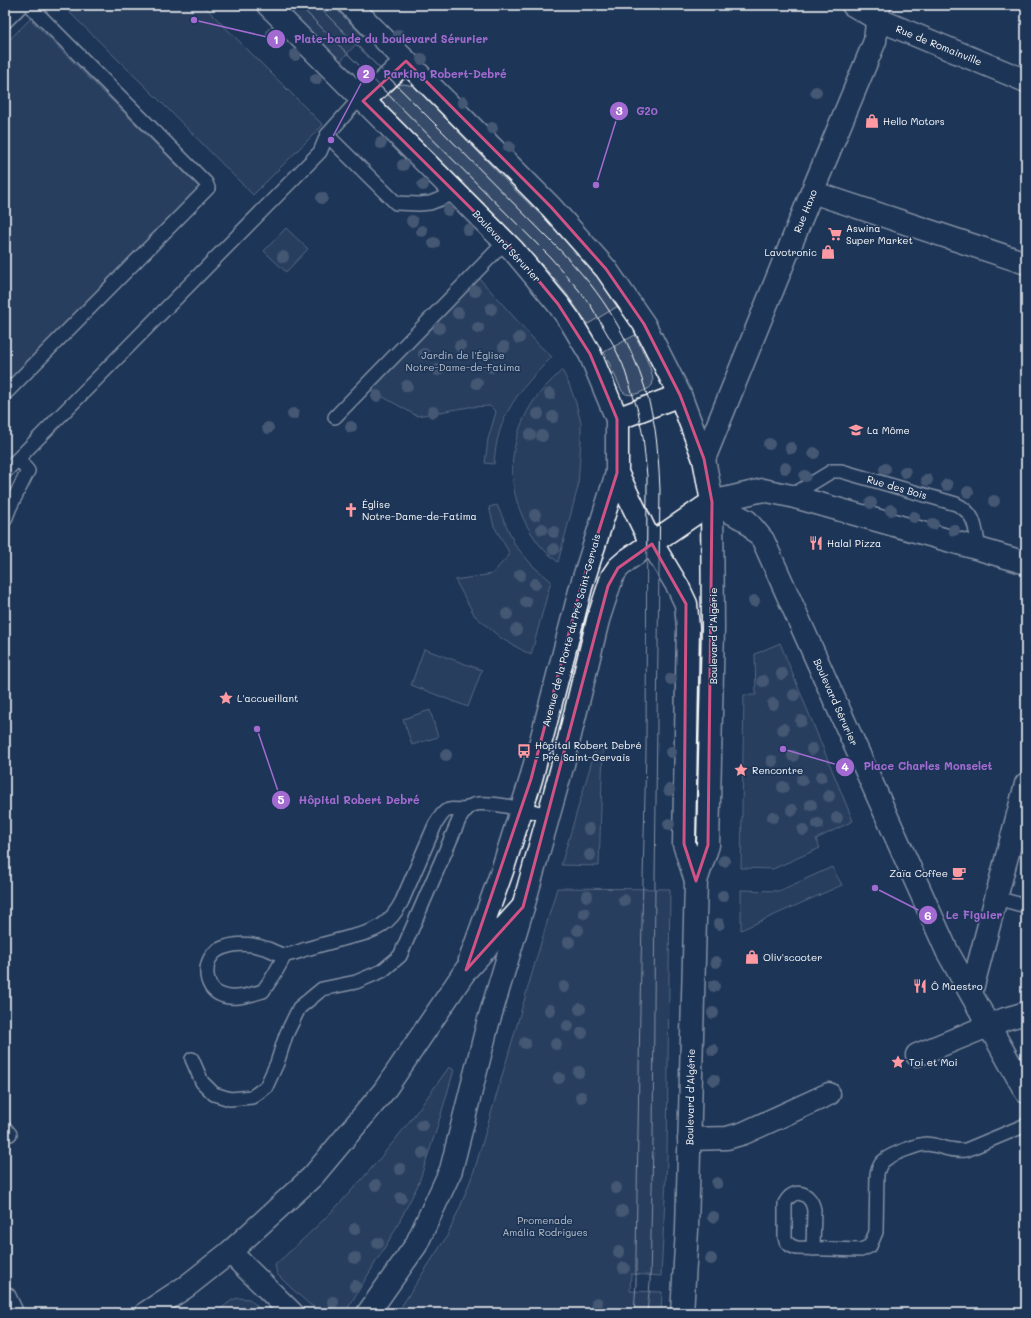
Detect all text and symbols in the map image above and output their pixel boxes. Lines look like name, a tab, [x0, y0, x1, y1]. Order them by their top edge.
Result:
street label: Rue de Romainville	[894, 21, 984, 69]
callout: Plate-bande du boulevard Sérurier	[266, 28, 496, 51]
text: 1	[273, 31, 279, 47]
text: Plate-bande du boulevard Sérurier	[294, 31, 488, 46]
callout: Parking Robert-Debré	[356, 62, 515, 85]
text: 2	[363, 65, 370, 81]
text: Parking Robert-Debré	[383, 66, 507, 81]
callout: G20	[609, 99, 666, 122]
text: 3	[615, 102, 623, 118]
text: G20	[636, 103, 658, 118]
shop icon: Hello Motors	[864, 113, 880, 129]
place label: Hello Motors	[883, 114, 945, 128]
street label: Rue Haxo	[790, 187, 820, 235]
street label: Boulevard Sérurier	[470, 207, 544, 285]
place label: Aswina Super Market	[846, 221, 913, 247]
supermarket icon: Aswina Super Market	[827, 226, 843, 242]
shop icon: Lavotronic	[820, 244, 836, 260]
place label: Lavotronic	[764, 245, 817, 259]
park label: Jardin de l'Église Notre-Dame-de-Fatima	[406, 348, 520, 374]
school or university icon: La Môme	[848, 422, 864, 438]
place label: La Môme	[867, 423, 910, 437]
street label: Rue des Bois	[865, 472, 929, 502]
place label: Église Notre-Dame-de-Fatima	[362, 497, 477, 523]
church icon: Église Notre-Dame-de-Fatima	[343, 502, 359, 518]
street label: Avenue de la Porte du Pré Saint-Gervais	[538, 532, 604, 728]
restaurant icon: Halal Pizza	[808, 535, 824, 551]
place label: Halal Pizza	[827, 536, 881, 550]
street label: Boulevard d'Algérie	[706, 588, 720, 684]
street label: Boulevard Sérurier	[810, 656, 862, 748]
place icon: L'accueillant	[218, 690, 234, 706]
place label: L'accueillant	[237, 691, 298, 705]
place label: Hôpital Robert Debré - Pré Saint-Gervais	[535, 738, 642, 764]
bus stop icon: Hôpital Robert Debré - Pré Saint-Gervais	[516, 743, 532, 759]
callout: Place Charles Monselet	[835, 755, 1000, 778]
text: 4	[841, 758, 849, 774]
text: Place Charles Monselet	[864, 758, 993, 773]
place icon: Rencontre	[733, 762, 749, 778]
place label: Rencontre	[752, 763, 803, 777]
callout: Hôpital Robert Debré	[271, 788, 428, 811]
text: 5	[277, 791, 285, 807]
text: Hôpital Robert Debré	[299, 792, 420, 807]
cafe icon: Zaïa Coffee	[951, 865, 967, 881]
place label: Zaïa Coffee	[889, 866, 948, 880]
callout: Le Figuier	[918, 904, 1010, 927]
text: 6	[924, 907, 932, 923]
text: Le Figuier	[946, 907, 1003, 922]
shop icon: Oliv'scooter	[744, 949, 760, 965]
place label: Oliv'scooter	[763, 950, 822, 964]
restaurant icon: Ô Maestro	[912, 978, 928, 994]
place label: Ô Maestro	[931, 979, 983, 993]
street label: Boulevard d'Algérie	[682, 1049, 698, 1145]
place icon: Toi et Moi	[890, 1054, 906, 1070]
place label: Toi et Moi	[909, 1055, 958, 1069]
park label: Promenade Amália Rodrigues	[502, 1213, 588, 1239]

